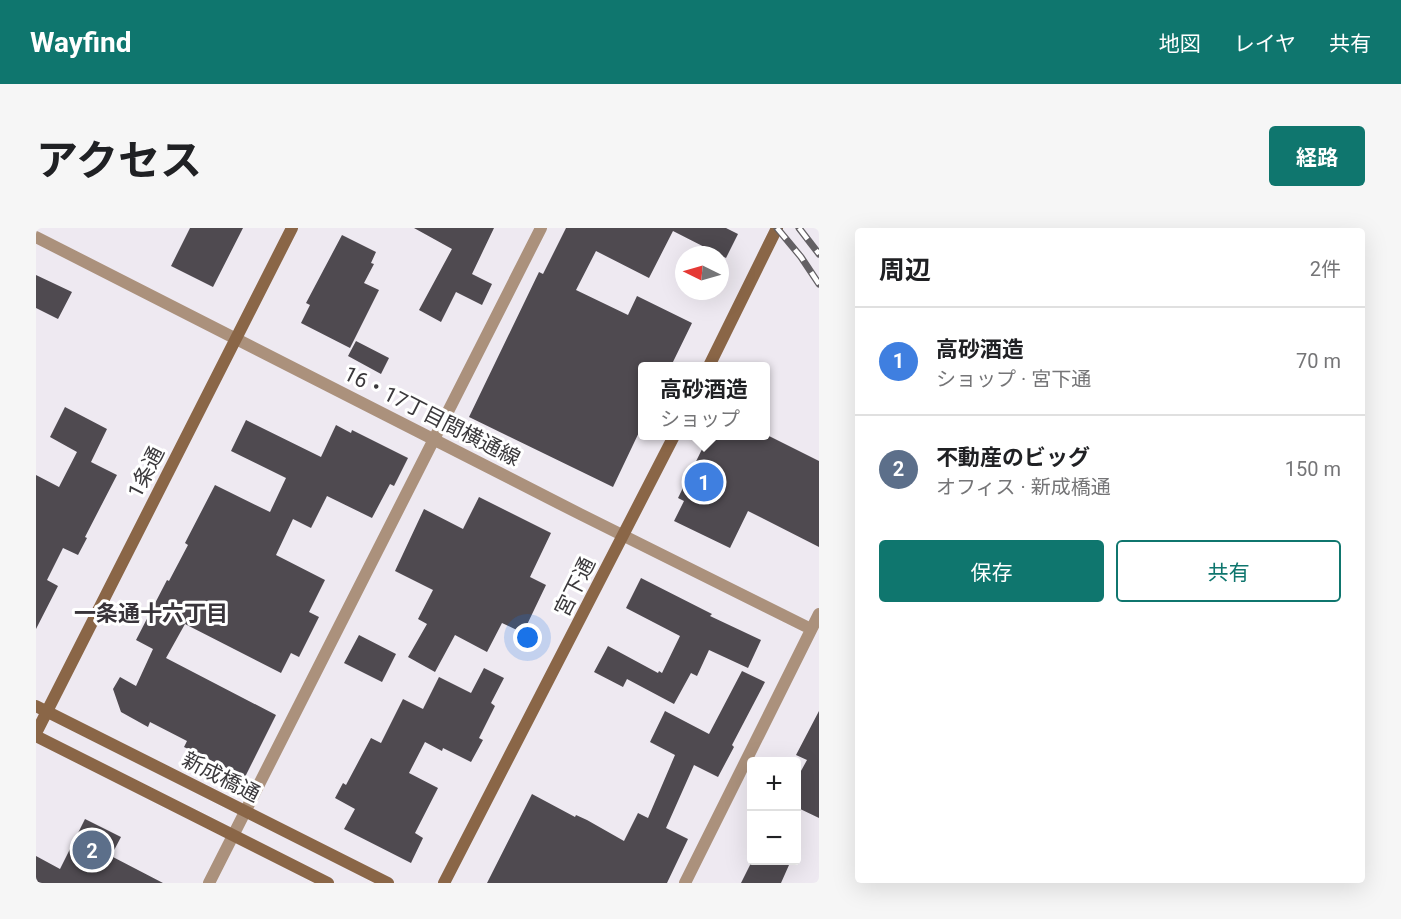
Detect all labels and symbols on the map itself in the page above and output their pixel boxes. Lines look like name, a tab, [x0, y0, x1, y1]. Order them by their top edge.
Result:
north arrow	[675, 246, 729, 300]
street label: 16・17丁目間横通線	[340, 361, 524, 471]
street label: 1条通	[123, 443, 169, 501]
pin: 1	[684, 460, 724, 504]
street label: 宮下通	[550, 553, 600, 621]
district label: 一条通十六丁目	[74, 601, 228, 626]
your location	[513, 623, 542, 652]
street label: 新成橋通	[178, 747, 264, 807]
pin: 2	[72, 828, 112, 872]

